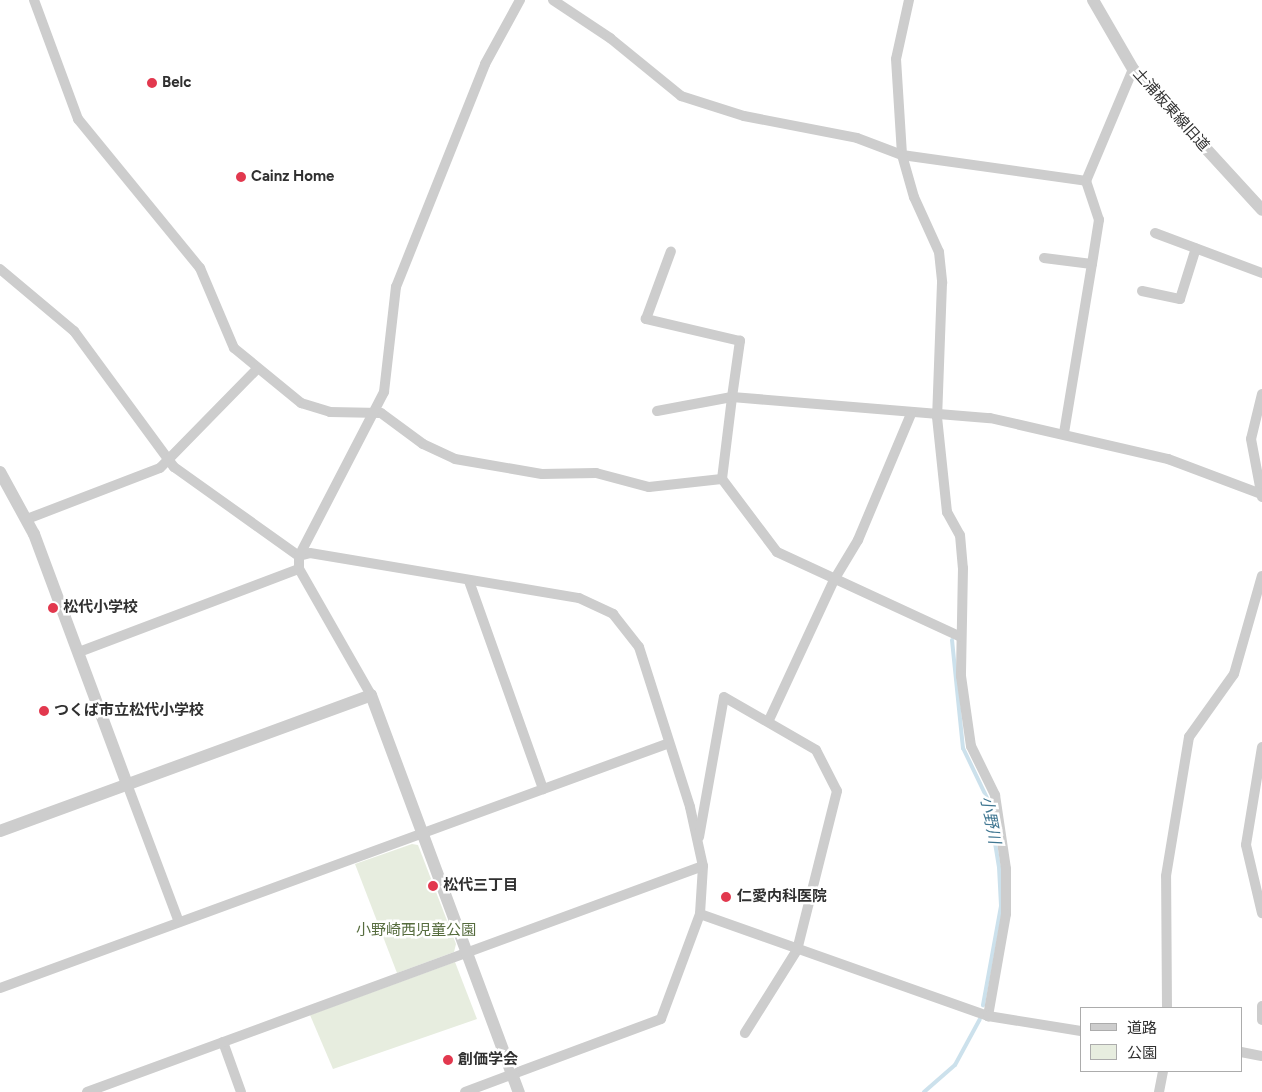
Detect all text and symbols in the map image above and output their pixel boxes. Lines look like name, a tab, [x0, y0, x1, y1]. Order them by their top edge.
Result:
street label: 土浦板東線旧道	[1129, 65, 1213, 155]
place label: Belc	[162, 74, 191, 92]
marker: Belc	[146, 77, 158, 89]
place label: Cainz Home	[251, 168, 334, 186]
marker: Cainz Home	[235, 171, 247, 183]
place label: 松代小学校	[63, 599, 138, 617]
marker: 松代小学校	[47, 602, 59, 614]
place label: つくば市立松代小学校	[54, 702, 204, 720]
marker: つくば市立松代小学校	[38, 705, 50, 717]
water label: 小野川	[976, 795, 1004, 845]
place label: 松代三丁目	[443, 877, 518, 895]
marker: 松代三丁目	[427, 880, 439, 892]
place label: 仁愛内科医院	[737, 888, 827, 906]
marker: 仁愛内科医院	[719, 890, 733, 904]
park label: 小野崎西児童公園	[356, 922, 476, 940]
legend	[1080, 1007, 1242, 1072]
text: 道路	[1127, 1019, 1157, 1037]
text: 公園	[1127, 1044, 1157, 1062]
place label: 創価学会	[458, 1051, 518, 1069]
marker: 創価学会	[442, 1054, 454, 1066]

